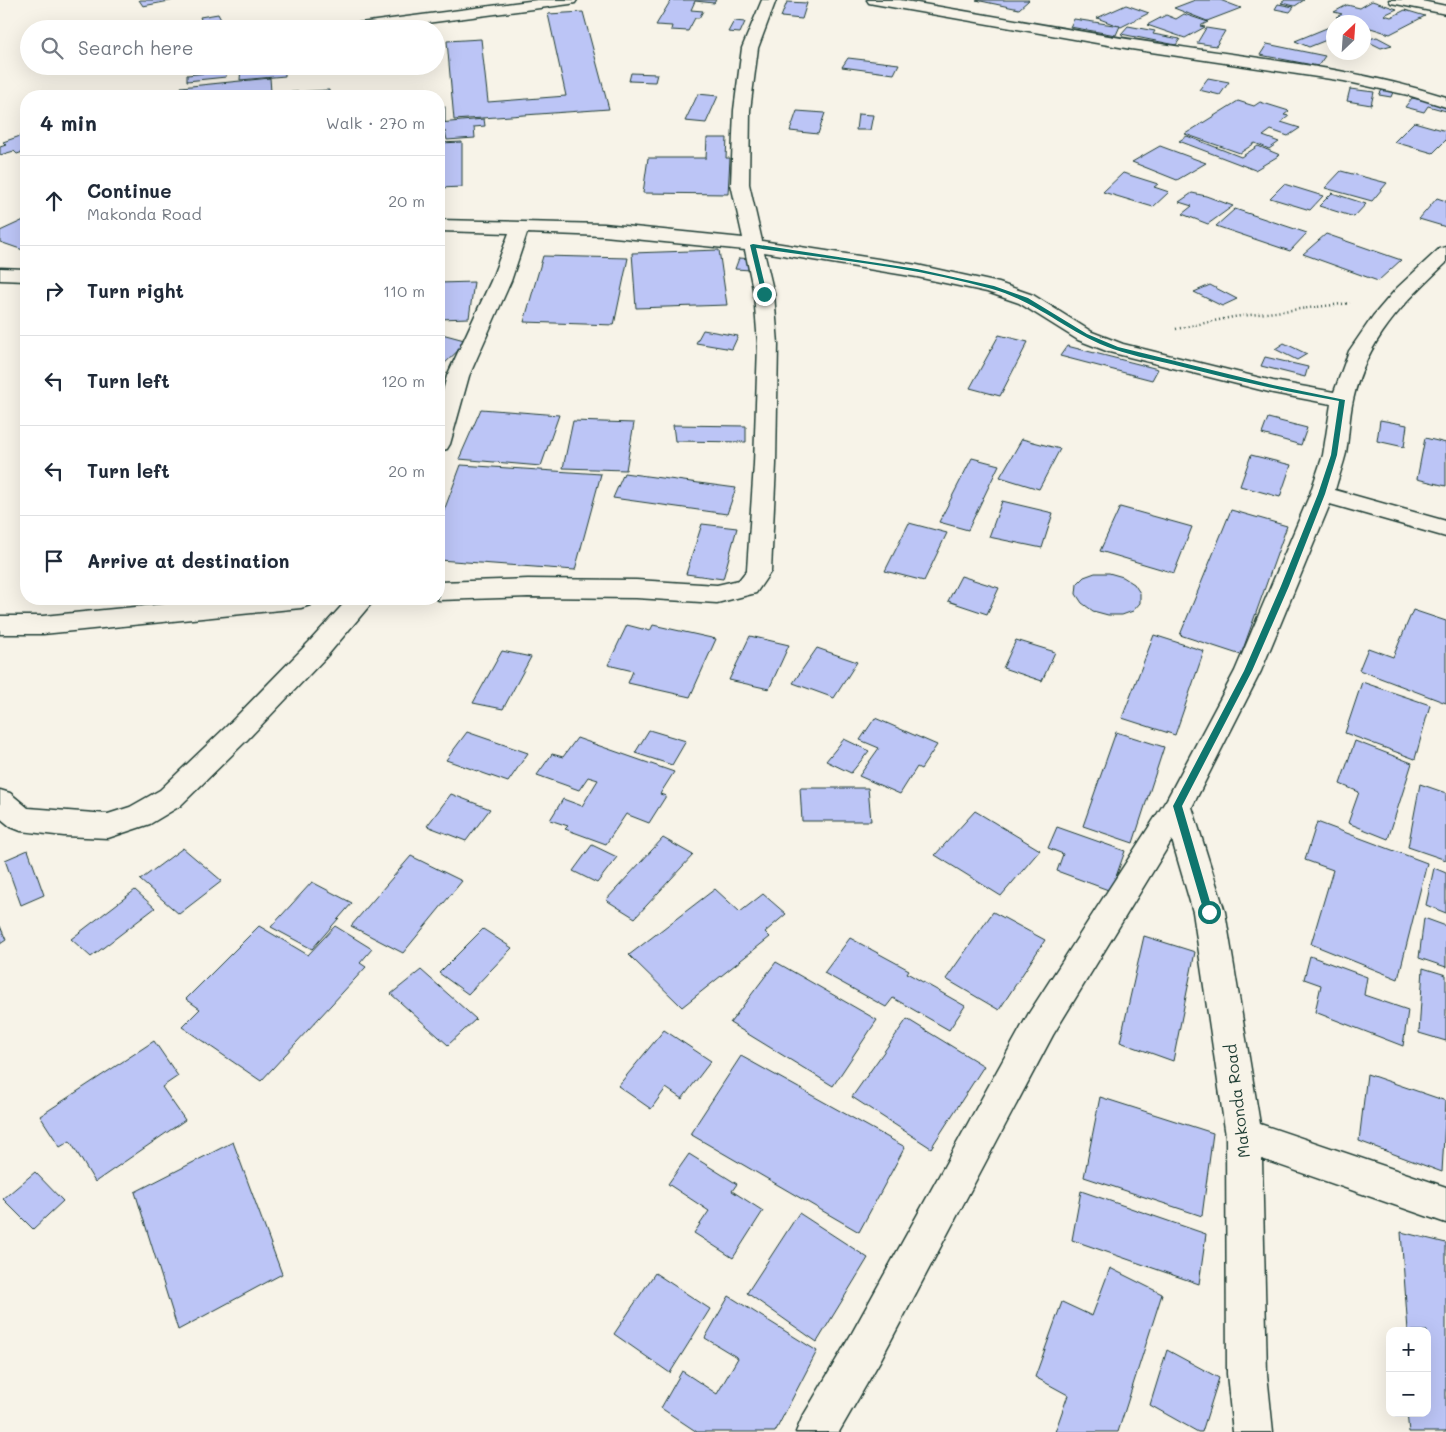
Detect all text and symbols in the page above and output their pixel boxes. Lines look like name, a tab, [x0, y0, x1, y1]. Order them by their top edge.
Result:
north arrow	[1326, 15, 1371, 60]
search box	[20, 20, 445, 75]
icon: search	[38, 34, 66, 62]
text: Search here	[78, 35, 194, 60]
text: 4 min	[40, 109, 97, 136]
text: Walk · 270 m	[326, 112, 425, 133]
text: Continue	[87, 178, 172, 203]
icon: ahead	[40, 187, 68, 215]
text: 20 m	[388, 190, 425, 211]
text: Makonda Road	[87, 203, 202, 224]
icon: right	[40, 277, 68, 305]
text: Turn right	[87, 278, 184, 303]
text: 110 m	[383, 280, 425, 301]
route end	[753, 283, 776, 306]
icon: left	[40, 367, 68, 395]
text: Turn left	[87, 368, 170, 393]
text: 120 m	[381, 370, 425, 391]
icon: left	[40, 457, 68, 485]
text: Turn left	[87, 458, 170, 483]
text: 20 m	[388, 460, 425, 481]
icon: arrive	[40, 547, 68, 575]
text: Arrive at destination	[87, 548, 290, 573]
route start	[1198, 901, 1221, 924]
street label: Makonda Road	[1219, 1043, 1254, 1159]
map controls	[1386, 1327, 1431, 1417]
button: +	[1386, 1327, 1431, 1372]
button: −	[1386, 1372, 1431, 1417]

